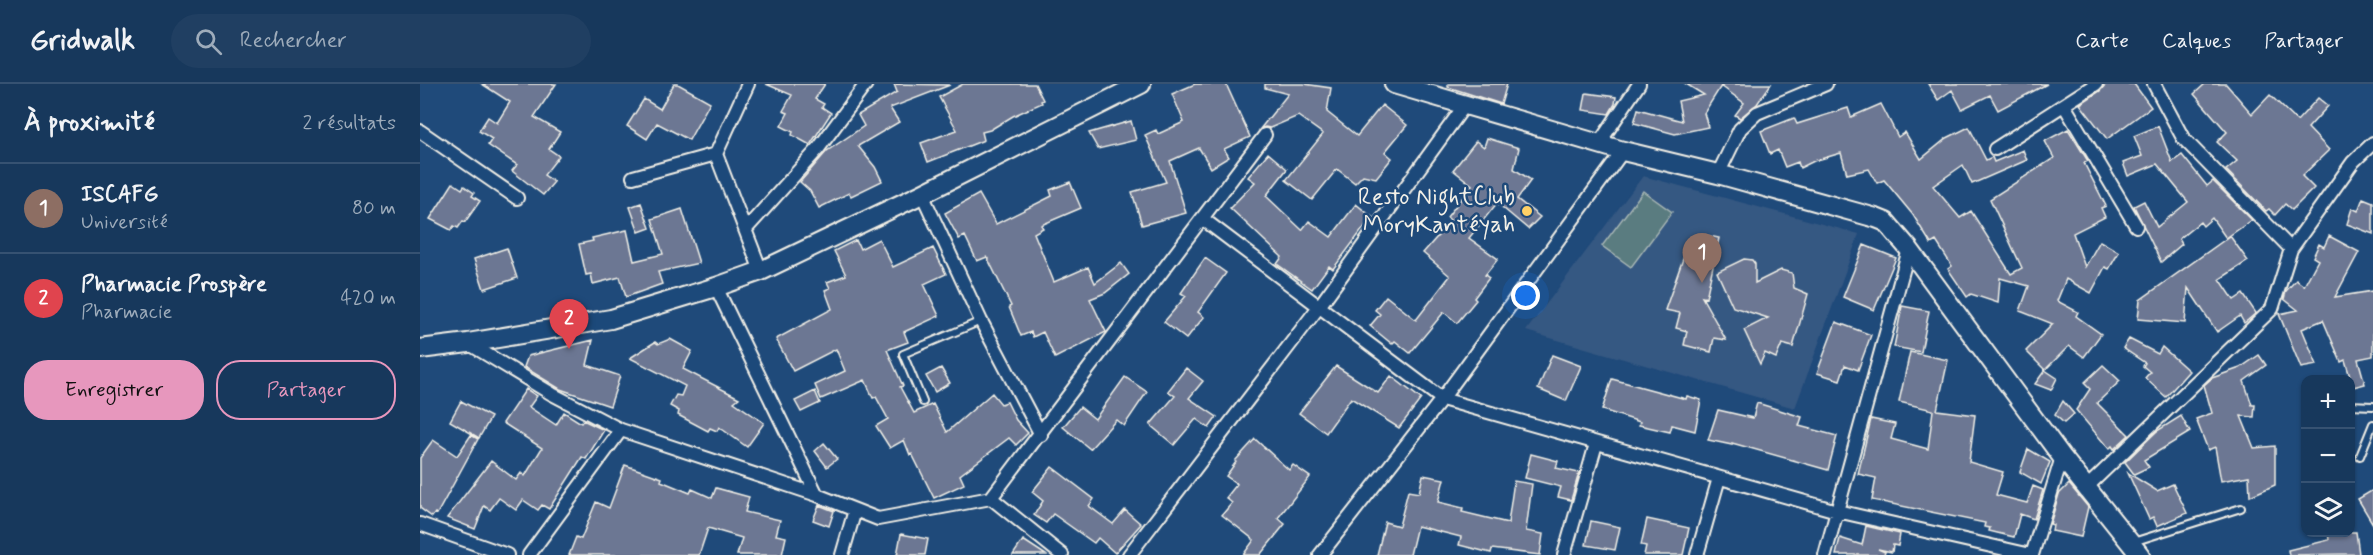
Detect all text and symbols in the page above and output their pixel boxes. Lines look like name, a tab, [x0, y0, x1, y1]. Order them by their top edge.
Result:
search box	[171, 14, 591, 68]
text: Gridwalk	[30, 23, 135, 60]
icon: search	[192, 25, 225, 58]
text: Rechercher	[240, 27, 347, 55]
text: Carte	[2075, 27, 2129, 55]
text: Calques	[2162, 27, 2231, 55]
text: Partager	[2264, 27, 2343, 55]
text: À proximité	[24, 106, 155, 140]
text: 2 résultats	[303, 110, 396, 137]
text: ISCAFG	[81, 181, 158, 209]
place label: Resto NightClub MoryKantéyah	[1358, 182, 1515, 241]
text: 1	[39, 195, 48, 222]
text: 80 m	[352, 195, 396, 222]
marker: Resto NightClub MoryKantéyah	[1520, 204, 1534, 218]
text: Université	[81, 209, 168, 236]
pin: 1	[1682, 234, 1722, 283]
text: Pharmacie Prospère	[81, 271, 267, 299]
your location	[1511, 281, 1540, 310]
text: 2	[39, 285, 48, 312]
text: 420 m	[340, 285, 396, 312]
text: Pharmacie	[81, 299, 172, 326]
pin: 2	[550, 300, 588, 349]
button: Enregistrer	[24, 360, 204, 420]
button: Partager	[216, 360, 396, 420]
map controls	[2301, 375, 2355, 537]
button: +	[2301, 375, 2355, 429]
button: −	[2301, 429, 2355, 483]
button: layers	[2301, 483, 2355, 537]

